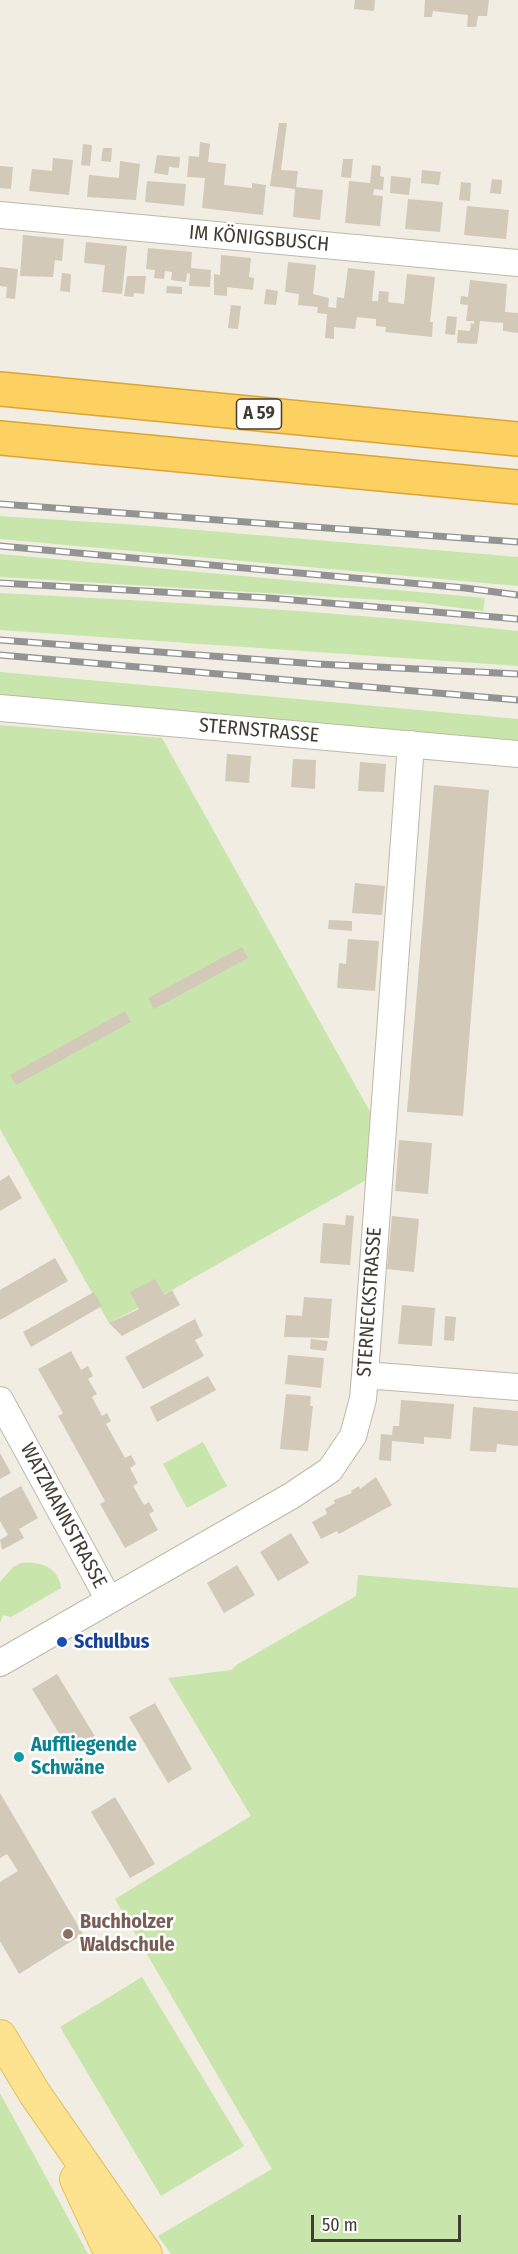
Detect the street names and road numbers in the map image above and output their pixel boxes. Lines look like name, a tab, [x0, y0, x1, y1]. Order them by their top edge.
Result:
street label: IM KÖNIGSBUSCH	[188, 221, 330, 257]
road number: A 59	[236, 399, 282, 429]
street label: STERNSTRASSE	[198, 714, 320, 748]
street label: STERNECKSTRASSE	[353, 1226, 387, 1378]
street label: WATZMANNSTRASSE	[15, 1439, 111, 1593]

